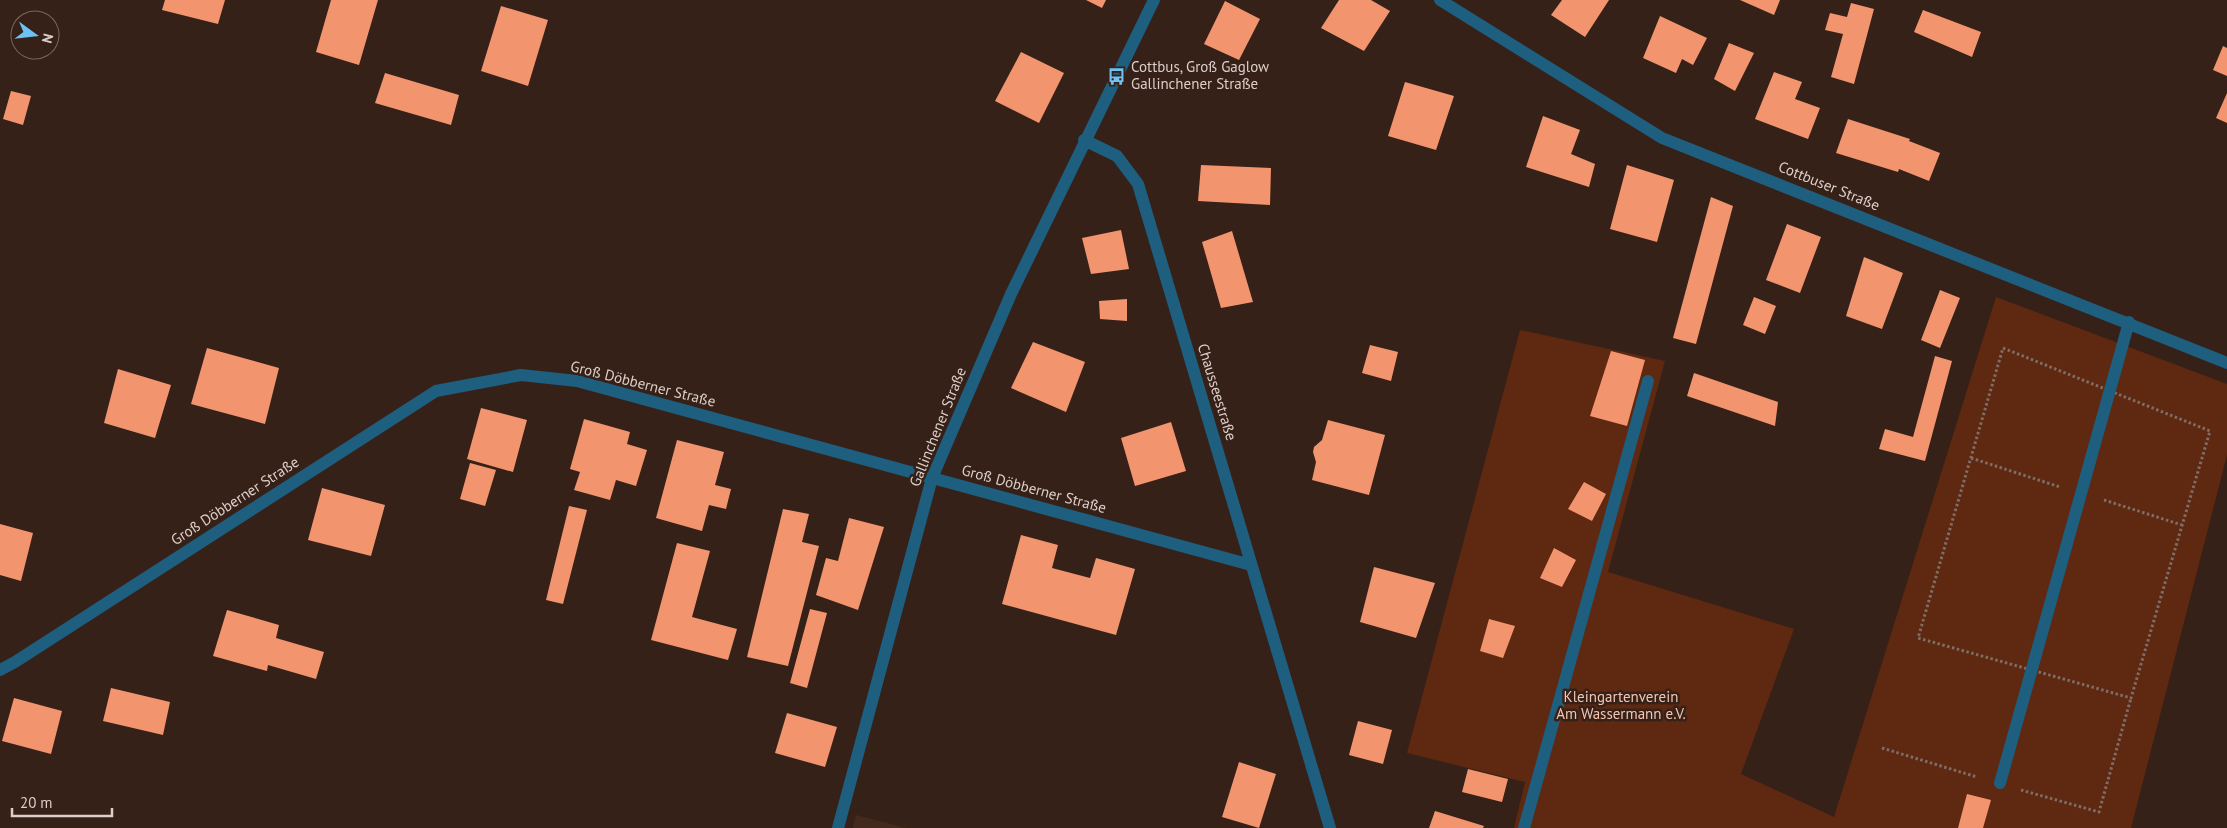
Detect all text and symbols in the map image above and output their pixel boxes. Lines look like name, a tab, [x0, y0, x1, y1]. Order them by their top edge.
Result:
north arrow	[10, 10, 60, 60]
text: N	[38, 32, 57, 45]
place label: Cottbus, Groß Gaglow Gallinchener Straße	[1131, 57, 1269, 93]
bus stop icon: Cottbus, Groß Gaglow Gallinchener Straße	[1107, 66, 1127, 86]
street label: Cottbuser Straße	[1776, 157, 1883, 214]
street label: Chausseestraße	[1194, 341, 1241, 443]
street label: Groß Döbberner Straße	[569, 356, 718, 411]
street label: Gallinchener Straße	[905, 364, 970, 489]
street label: Groß Döbberner Straße	[167, 452, 302, 549]
street label: Groß Döbberner Straße	[960, 460, 1109, 517]
park label: Kleingartenverein Am Wassermann e.V.	[1556, 687, 1686, 723]
scale bar	[12, 786, 112, 818]
text: 20 m	[20, 793, 53, 812]

